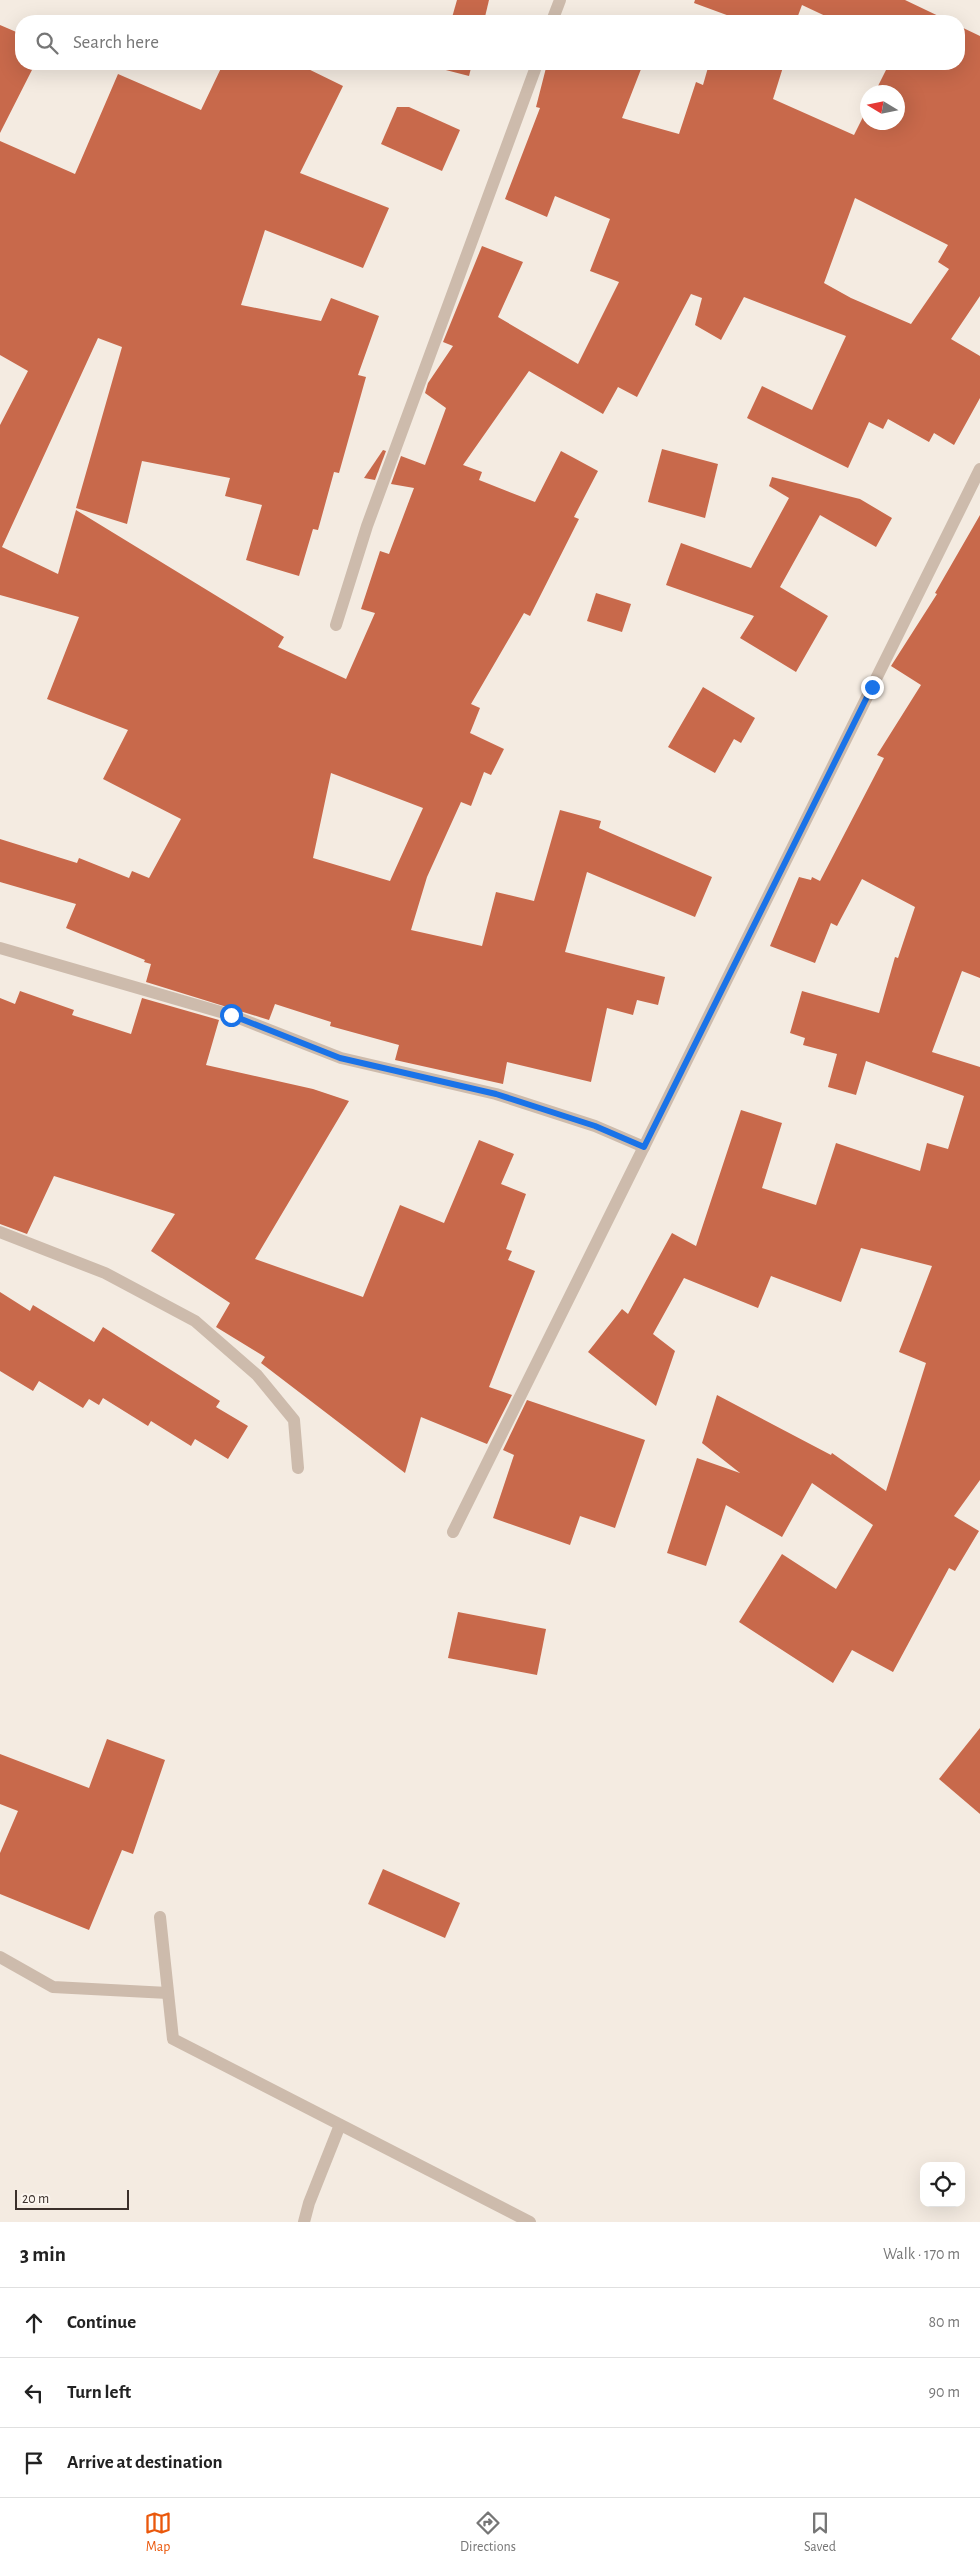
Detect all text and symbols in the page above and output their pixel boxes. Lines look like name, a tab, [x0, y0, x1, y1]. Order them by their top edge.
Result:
search box	[15, 15, 965, 70]
icon: search	[33, 29, 61, 57]
text: Search here	[73, 33, 159, 52]
north arrow	[860, 85, 905, 130]
route end	[861, 676, 884, 699]
route start	[220, 1004, 243, 1027]
map controls	[920, 2162, 965, 2207]
button: locate	[920, 2162, 965, 2207]
scale bar	[15, 2187, 129, 2210]
text: 20 m	[22, 2192, 49, 2206]
text: 3 min	[20, 2244, 66, 2265]
text: Walk · 170 m	[883, 2246, 960, 2262]
icon: ahead	[20, 2309, 48, 2337]
text: Continue	[67, 2313, 136, 2332]
text: 80 m	[929, 2314, 960, 2330]
icon: left	[20, 2379, 48, 2407]
text: Turn left	[67, 2383, 131, 2402]
text: 90 m	[929, 2384, 960, 2400]
icon: arrive	[20, 2449, 48, 2477]
text: Arrive at destination	[67, 2453, 223, 2472]
tab: Map	[144, 2509, 172, 2556]
tab: Directions	[460, 2509, 516, 2556]
tab: Saved	[804, 2509, 836, 2556]

